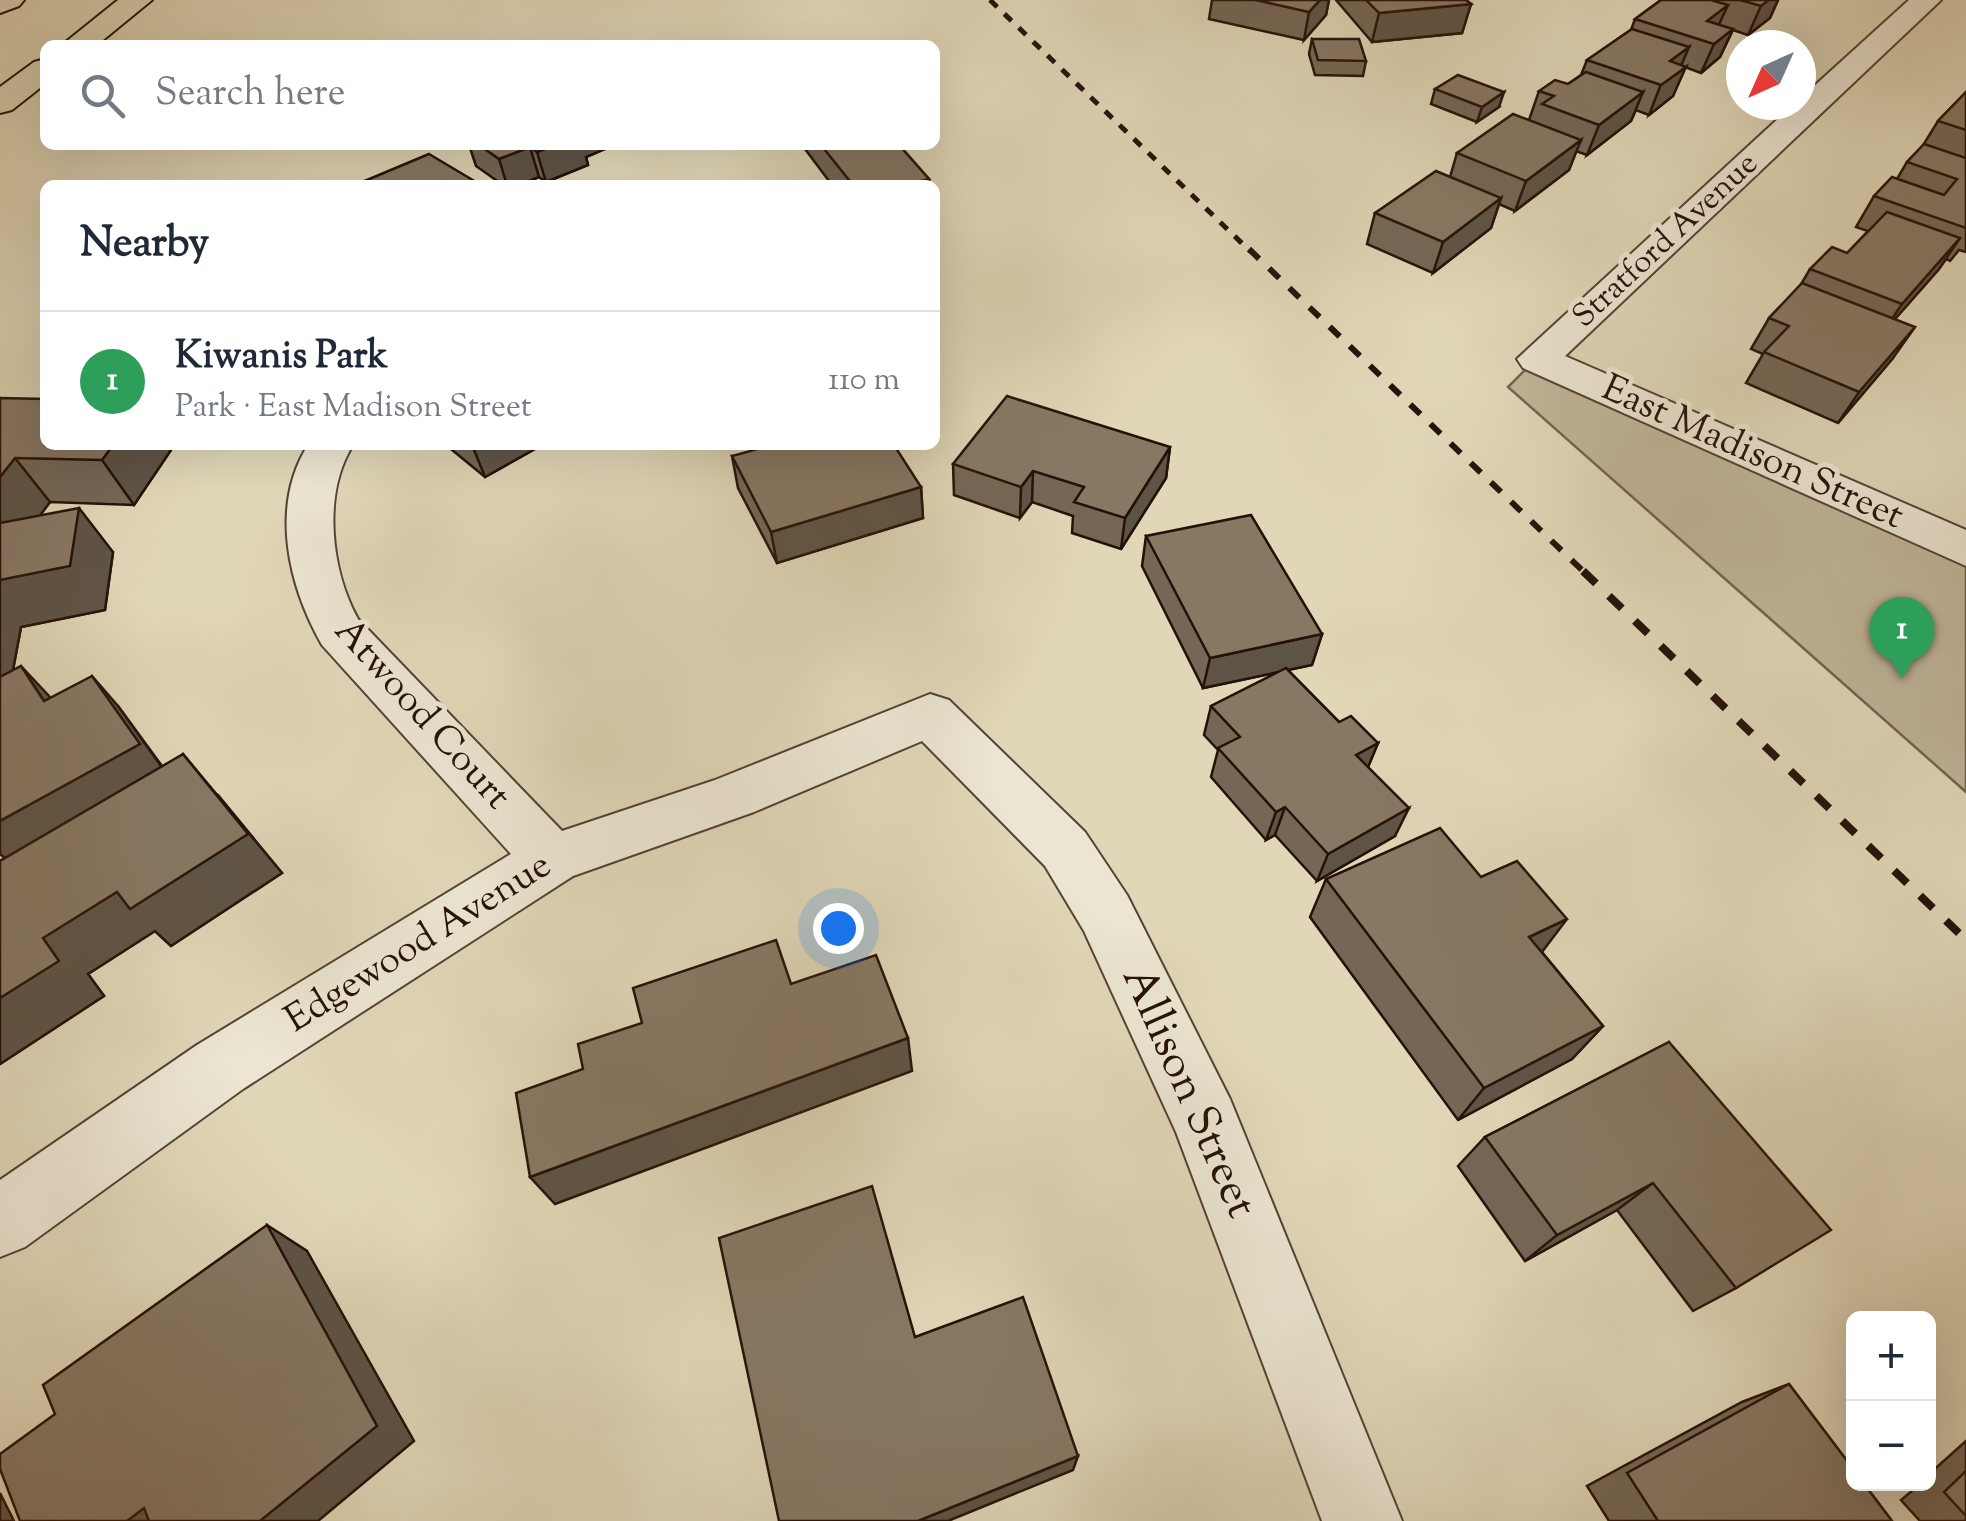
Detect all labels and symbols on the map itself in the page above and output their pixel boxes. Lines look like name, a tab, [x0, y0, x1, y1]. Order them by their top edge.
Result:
north arrow	[1726, 30, 1816, 120]
street label: Stratford Avenue	[1563, 143, 1769, 339]
street label: East Madison Street	[1593, 363, 1911, 545]
pin: 1	[1870, 596, 1934, 679]
street label: Atwood Court	[320, 607, 522, 823]
street label: Edgewood Avenue	[275, 840, 563, 1048]
your location	[813, 903, 864, 954]
street label: Allison Street	[1103, 957, 1271, 1229]

